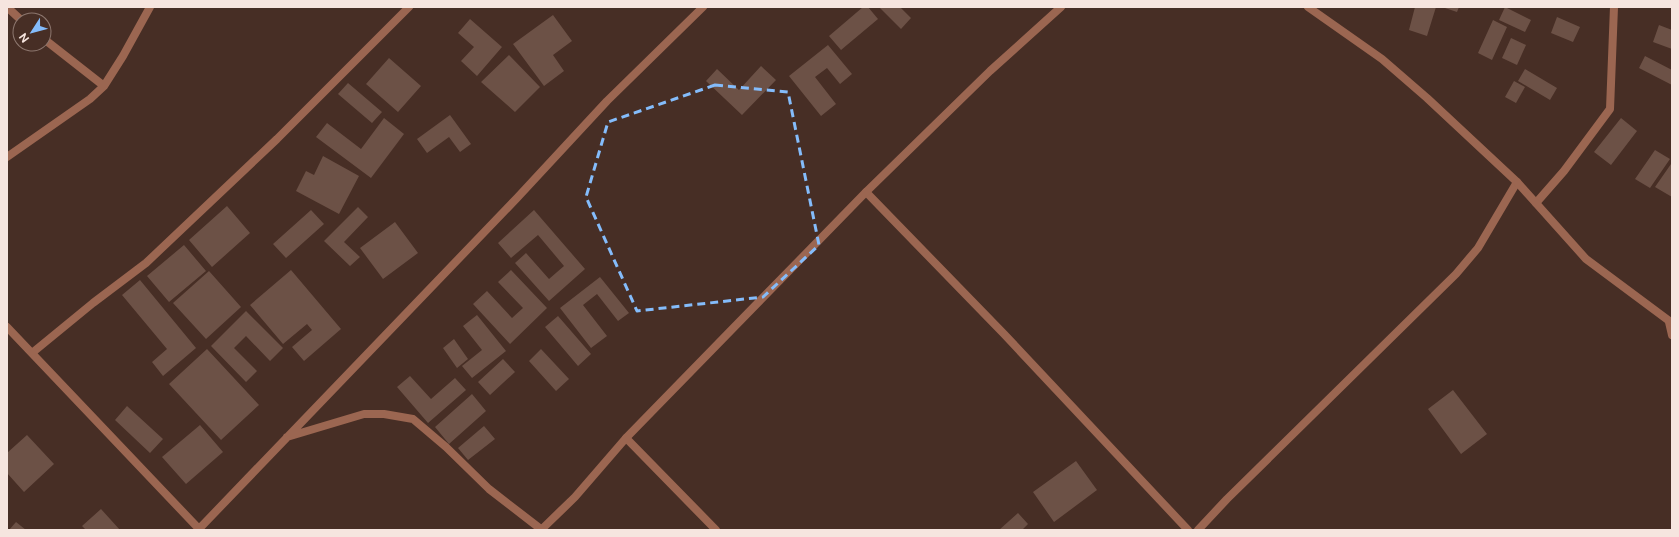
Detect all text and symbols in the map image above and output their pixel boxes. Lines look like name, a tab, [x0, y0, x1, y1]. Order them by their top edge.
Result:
north arrow	[12, 12, 52, 52]
text: N	[17, 31, 31, 45]

